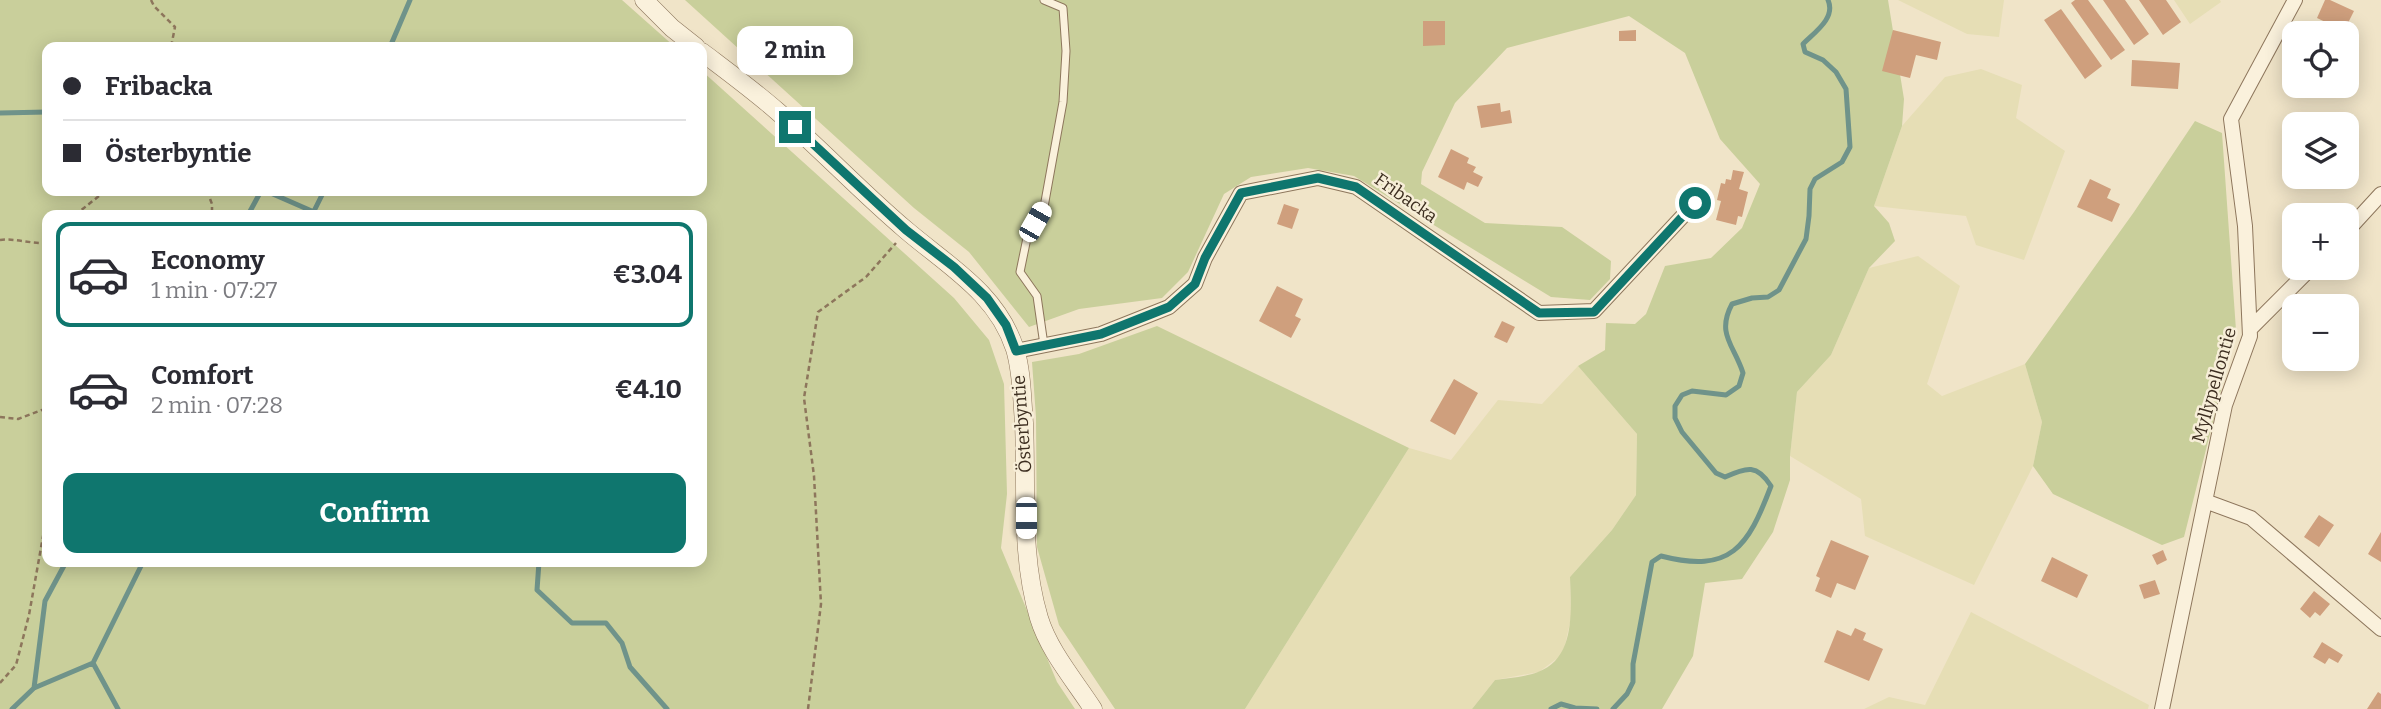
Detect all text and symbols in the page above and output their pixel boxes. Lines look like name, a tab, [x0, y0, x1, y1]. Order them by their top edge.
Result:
map controls	[2282, 21, 2359, 371]
button: locate	[2282, 21, 2359, 98]
callout: 2 min	[737, 25, 853, 74]
text: 2 min	[764, 36, 826, 64]
text: Fribacka	[105, 71, 212, 102]
route end	[779, 111, 811, 143]
button: layers	[2282, 112, 2359, 189]
text: Österbyntie	[105, 138, 252, 169]
street label: Fribacka	[1370, 168, 1442, 228]
route start	[1679, 187, 1711, 219]
car	[1016, 199, 1055, 245]
button: +	[2282, 203, 2359, 280]
icon: car	[67, 243, 130, 306]
text: Economy	[151, 245, 265, 276]
text: €3.04	[613, 259, 682, 290]
text: 1 min · 07:27	[151, 276, 277, 304]
button: −	[2282, 294, 2359, 371]
street label: Myllypellontie	[2187, 325, 2241, 445]
icon: car	[67, 358, 130, 421]
text: Comfort	[151, 360, 254, 391]
text: €4.10	[615, 374, 682, 405]
street label: Österbyntie	[1008, 374, 1036, 474]
text: 2 min · 07:28	[151, 391, 283, 419]
button: Confirm	[63, 473, 686, 553]
car	[1016, 497, 1037, 539]

